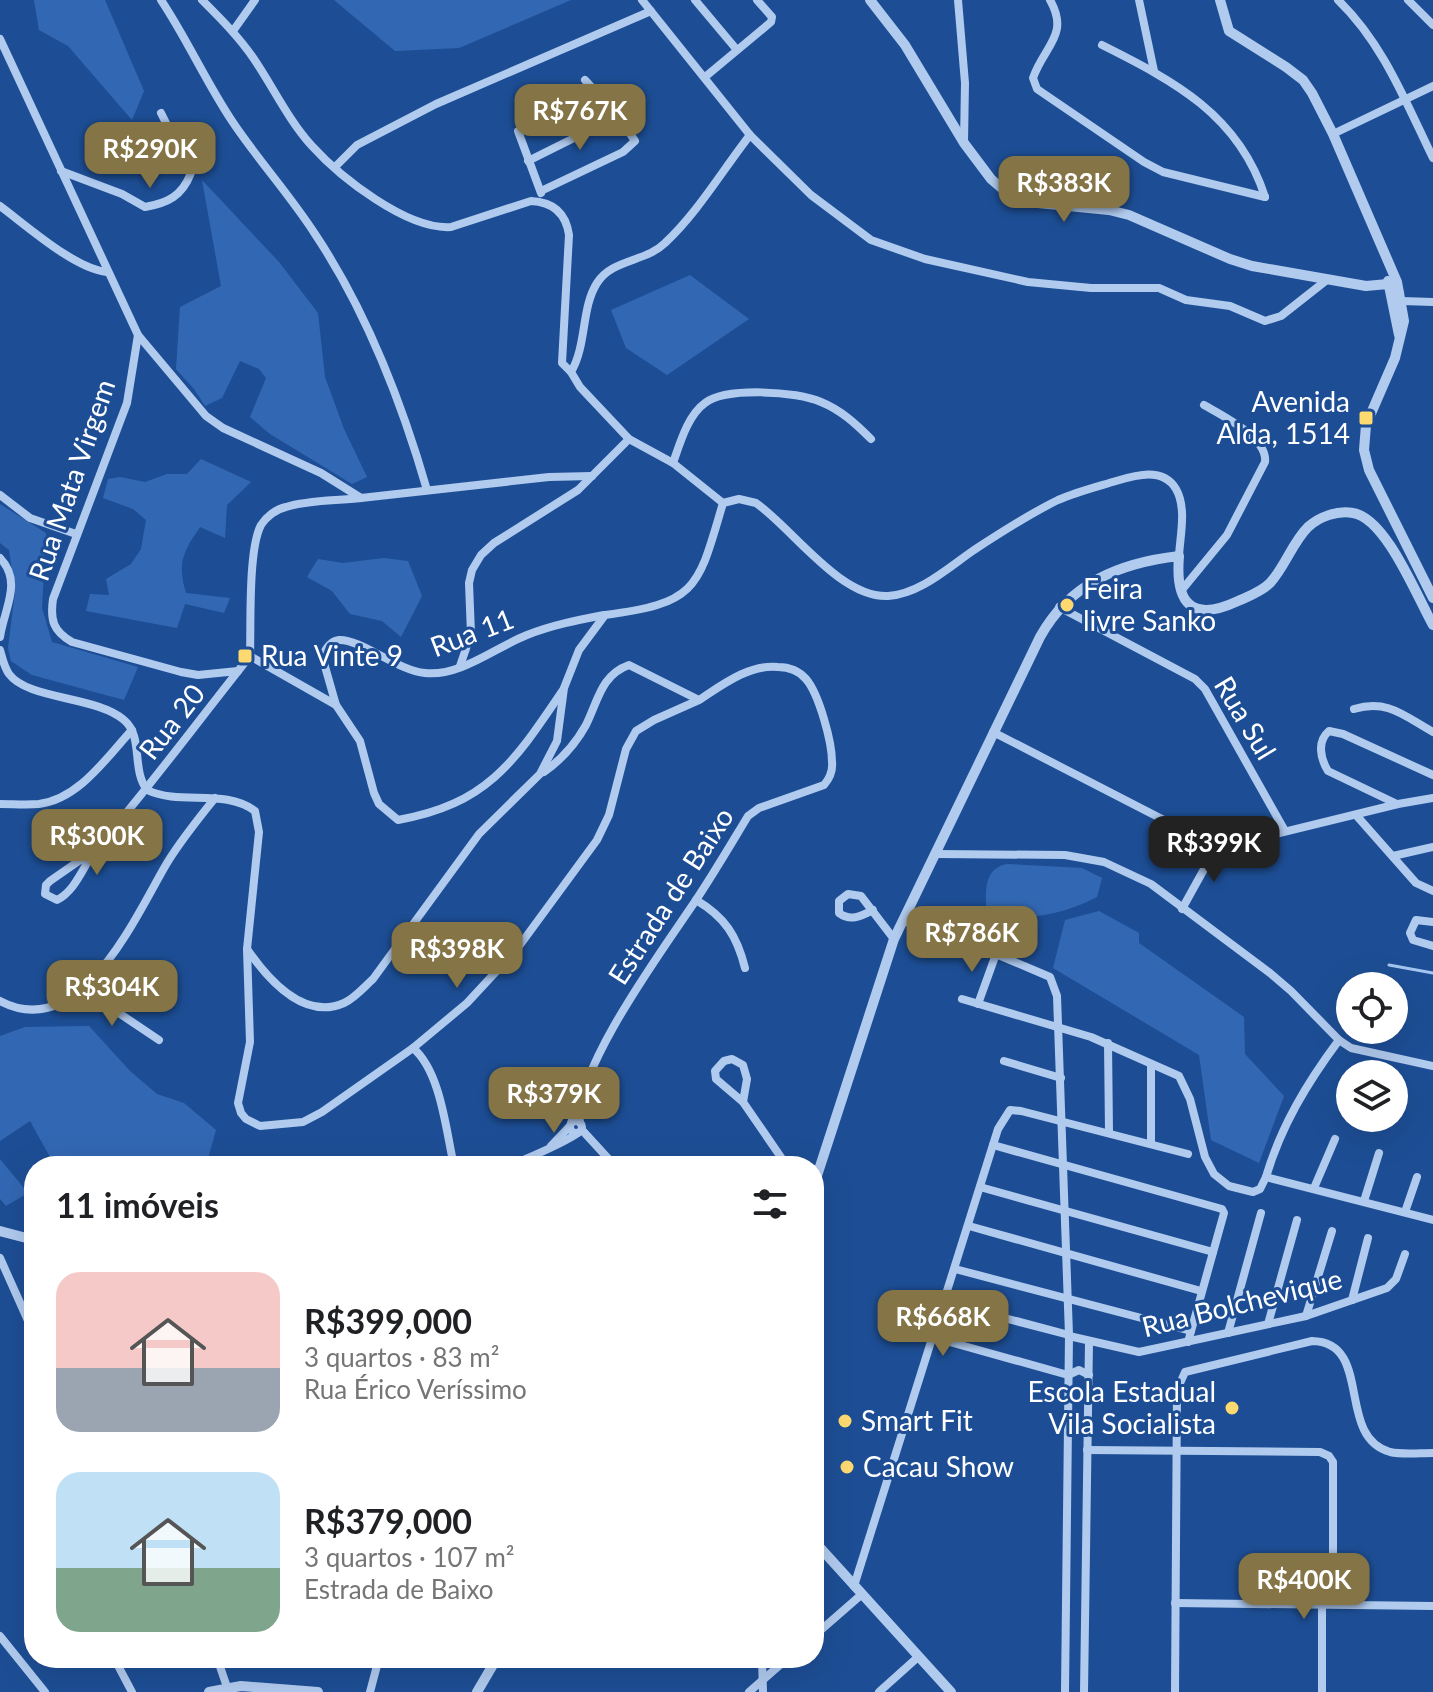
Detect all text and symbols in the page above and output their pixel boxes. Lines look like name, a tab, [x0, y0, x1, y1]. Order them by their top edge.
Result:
pin: R$767K	[515, 84, 645, 152]
text: R$767K	[533, 94, 627, 126]
pin: R$290K	[85, 122, 215, 190]
text: R$290K	[103, 132, 197, 164]
pin: R$383K	[999, 156, 1129, 224]
text: R$383K	[1017, 166, 1111, 198]
street label: Rua Mata Virgem	[21, 374, 121, 585]
place label: Avenida Alda, 1514	[1216, 384, 1350, 450]
marker: Avenida Alda, 1514	[1357, 409, 1375, 427]
place label: Feira livre Sanko	[1083, 571, 1216, 637]
marker: Feira livre Sanko	[1058, 596, 1076, 614]
street label: Rua 11	[425, 601, 518, 663]
place label: Rua Vinte 9	[261, 638, 403, 672]
marker: Rua Vinte 9	[236, 647, 254, 665]
street label: Rua Sul	[1208, 670, 1284, 765]
street label: Rua 20	[131, 677, 211, 766]
street label: Estrada de Baixo	[600, 801, 740, 990]
pin: R$300K	[32, 809, 162, 877]
pin: R$399K	[1149, 816, 1279, 884]
text: R$300K	[50, 819, 144, 851]
text: R$399K	[1167, 826, 1261, 858]
pin: R$786K	[907, 906, 1037, 974]
text: R$786K	[925, 916, 1019, 948]
pin: R$398K	[392, 922, 522, 990]
text: R$398K	[410, 932, 504, 964]
pin: R$304K	[47, 960, 177, 1028]
text: R$304K	[65, 970, 159, 1002]
map controls	[1336, 972, 1408, 1132]
button: locate	[1336, 972, 1408, 1044]
button: layers	[1336, 1060, 1408, 1132]
pin: R$379K	[489, 1067, 619, 1135]
text: R$379K	[507, 1077, 601, 1109]
icon: filters	[748, 1182, 792, 1226]
text: 11 imóveis	[56, 1184, 219, 1225]
street label: Rua Bolchevique	[1138, 1261, 1345, 1343]
pin: R$668K	[878, 1290, 1008, 1358]
text: R$399,000	[304, 1300, 472, 1341]
text: R$668K	[896, 1300, 990, 1332]
icon: home	[120, 1304, 216, 1400]
text: 3 quartos · 83 m²	[304, 1341, 499, 1373]
text: Rua Érico Veríssimo	[304, 1373, 527, 1405]
place label: Escola Estadual Vila Socialista	[1027, 1374, 1216, 1440]
marker: Escola Estadual Vila Socialista	[1223, 1399, 1241, 1417]
place label: Smart Fit	[861, 1403, 973, 1437]
marker: Smart Fit	[836, 1412, 854, 1430]
place label: Cacau Show	[863, 1449, 1014, 1483]
marker: Cacau Show	[838, 1458, 856, 1476]
text: R$379,000	[304, 1500, 472, 1541]
icon: home	[120, 1504, 216, 1600]
text: 3 quartos · 107 m²	[304, 1541, 514, 1573]
pin: R$400K	[1239, 1553, 1369, 1621]
text: R$400K	[1257, 1563, 1351, 1595]
text: Estrada de Baixo	[304, 1573, 494, 1605]

